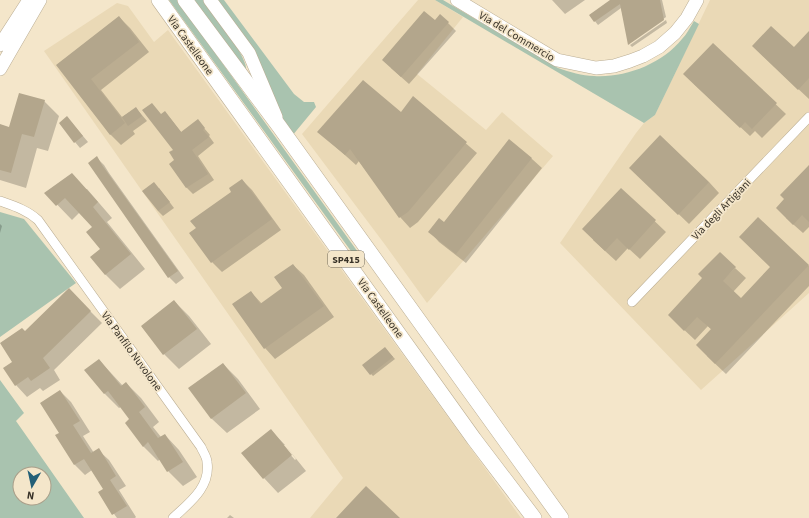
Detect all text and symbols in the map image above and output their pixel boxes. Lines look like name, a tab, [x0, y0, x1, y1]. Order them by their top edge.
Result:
street label: Via del Commercio	[476, 8, 557, 65]
street label: Via Castelleone	[164, 13, 218, 78]
street label: Via degli Artigiani	[688, 176, 754, 243]
road number: SP415	[328, 251, 364, 267]
street label: Via Castelleone	[354, 276, 408, 341]
street label: Via Panfilo Nuvolone	[98, 309, 166, 394]
north arrow	[12, 466, 52, 506]
text: N	[26, 487, 35, 503]

